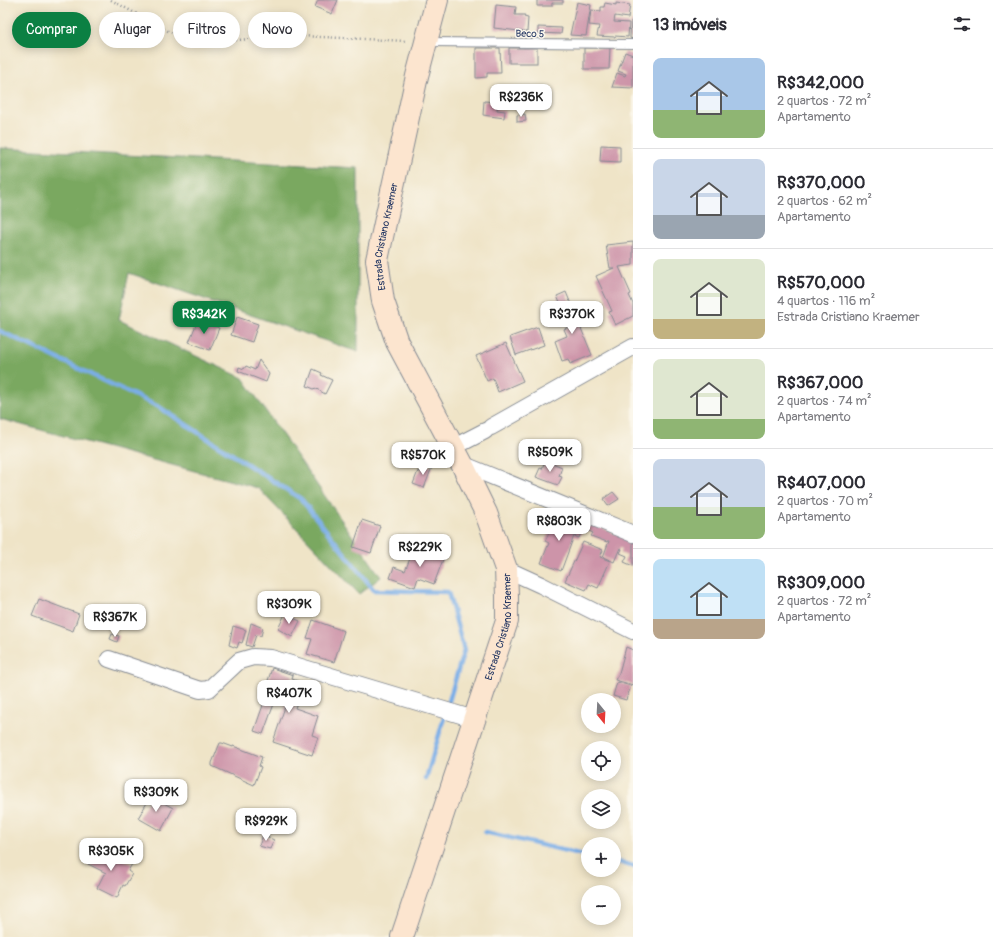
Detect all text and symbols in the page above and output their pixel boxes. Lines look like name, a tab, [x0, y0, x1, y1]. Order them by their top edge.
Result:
chip: Comprar	[12, 12, 91, 48]
chip: Alugar	[99, 12, 165, 48]
chip: Filtros	[173, 12, 240, 48]
chip: Novo	[248, 12, 307, 48]
icon: filters	[951, 13, 973, 35]
text: 13 imóveis	[653, 14, 727, 35]
street label: Beco 5	[516, 28, 544, 40]
text: R$342,000	[777, 72, 864, 93]
icon: home	[685, 74, 733, 122]
pin: R$236K	[488, 84, 554, 118]
text: R$236K	[499, 89, 543, 105]
text: 2 quartos · 72 m²	[777, 93, 871, 109]
text: Apartamento	[777, 109, 851, 125]
text: R$370,000	[777, 172, 865, 193]
icon: home	[685, 175, 733, 223]
street label: Estrada Cristiano Kraemer	[372, 181, 401, 291]
text: 2 quartos · 62 m²	[777, 193, 872, 209]
text: Apartamento	[777, 209, 851, 225]
text: R$570,000	[777, 272, 865, 293]
icon: home	[685, 275, 733, 323]
text: 4 quartos · 116 m²	[777, 293, 875, 309]
pin: R$342K	[171, 301, 237, 335]
pin: R$370K	[539, 301, 605, 335]
text: R$342K	[182, 306, 226, 322]
text: R$370K	[549, 306, 595, 322]
text: Estrada Cristiano Kraemer	[777, 309, 920, 325]
text: R$367,000	[777, 372, 863, 393]
icon: home	[685, 375, 733, 423]
text: 2 quartos · 74 m²	[777, 393, 872, 409]
text: Apartamento	[777, 409, 851, 425]
pin: R$509K	[517, 439, 583, 473]
pin: R$570K	[390, 442, 456, 476]
text: R$509K	[527, 444, 573, 460]
text: R$570K	[400, 447, 446, 463]
text: R$407,000	[777, 472, 866, 493]
icon: home	[685, 475, 733, 523]
text: 2 quartos · 70 m²	[777, 493, 873, 509]
pin: R$803K	[526, 508, 592, 542]
text: Apartamento	[777, 509, 851, 525]
text: R$803K	[536, 513, 582, 529]
pin: R$229K	[387, 534, 453, 568]
text: R$229K	[398, 539, 442, 555]
street label: Estrada Cristiano Kraemer	[483, 572, 514, 682]
text: R$309,000	[777, 572, 865, 593]
icon: home	[685, 575, 733, 623]
pin: R$309K	[256, 591, 322, 625]
text: 2 quartos · 72 m²	[777, 593, 871, 609]
text: R$309K	[266, 596, 312, 612]
pin: R$367K	[82, 604, 148, 638]
text: R$367K	[93, 609, 137, 625]
text: Apartamento	[777, 609, 851, 625]
pin: R$407K	[256, 680, 322, 714]
text: R$407K	[266, 685, 312, 701]
north arrow	[581, 693, 621, 733]
map controls	[581, 693, 621, 925]
button: locate	[581, 741, 621, 781]
pin: R$309K	[123, 779, 189, 813]
text: R$309K	[133, 784, 179, 800]
button: layers	[581, 789, 621, 829]
pin: R$929K	[233, 808, 299, 842]
text: R$929K	[244, 813, 288, 829]
button: +	[581, 837, 621, 877]
pin: R$305K	[78, 838, 144, 872]
text: R$305K	[88, 843, 134, 859]
button: −	[581, 885, 621, 925]

